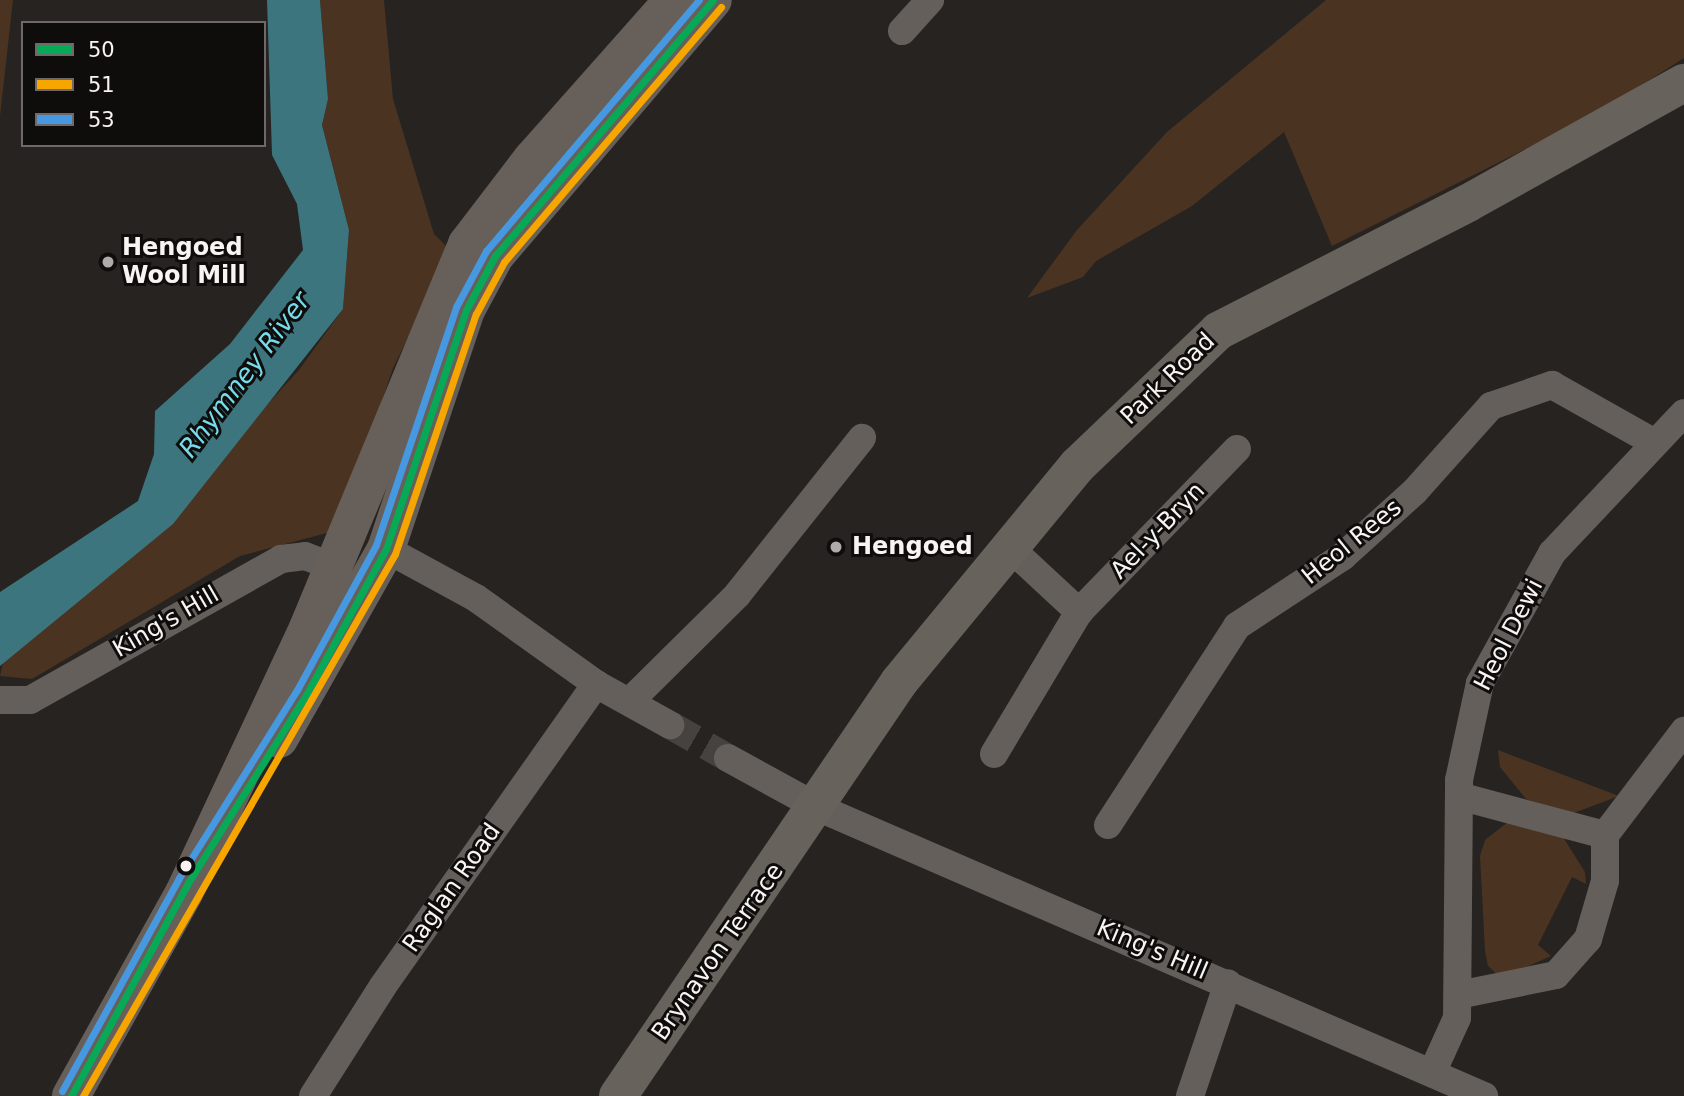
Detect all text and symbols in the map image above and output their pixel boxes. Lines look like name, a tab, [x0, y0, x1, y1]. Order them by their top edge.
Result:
legend	[21, 21, 266, 147]
text: 50	[88, 38, 115, 62]
text: 51	[88, 73, 115, 97]
text: 53	[88, 108, 115, 132]
place label: Hengoed Wool Mill	[122, 234, 246, 290]
marker: Hengoed Wool Mill	[100, 254, 116, 270]
water label: Rhymney River	[173, 286, 317, 464]
street label: Park Road	[1115, 327, 1221, 431]
street label: Ael-y-Bryn	[1105, 477, 1211, 585]
street label: Heol Rees	[1297, 493, 1407, 591]
place label: Hengoed	[852, 533, 973, 561]
marker: Hengoed	[826, 537, 846, 557]
street label: Heol Dewi	[1469, 574, 1549, 696]
street label: King's Hill	[108, 580, 224, 664]
street label: Raglan Road	[397, 818, 507, 958]
street label: Brynavon Terrace	[646, 858, 790, 1046]
unlabelled marker	[179, 859, 193, 873]
street label: King's Hill	[1092, 914, 1212, 986]

